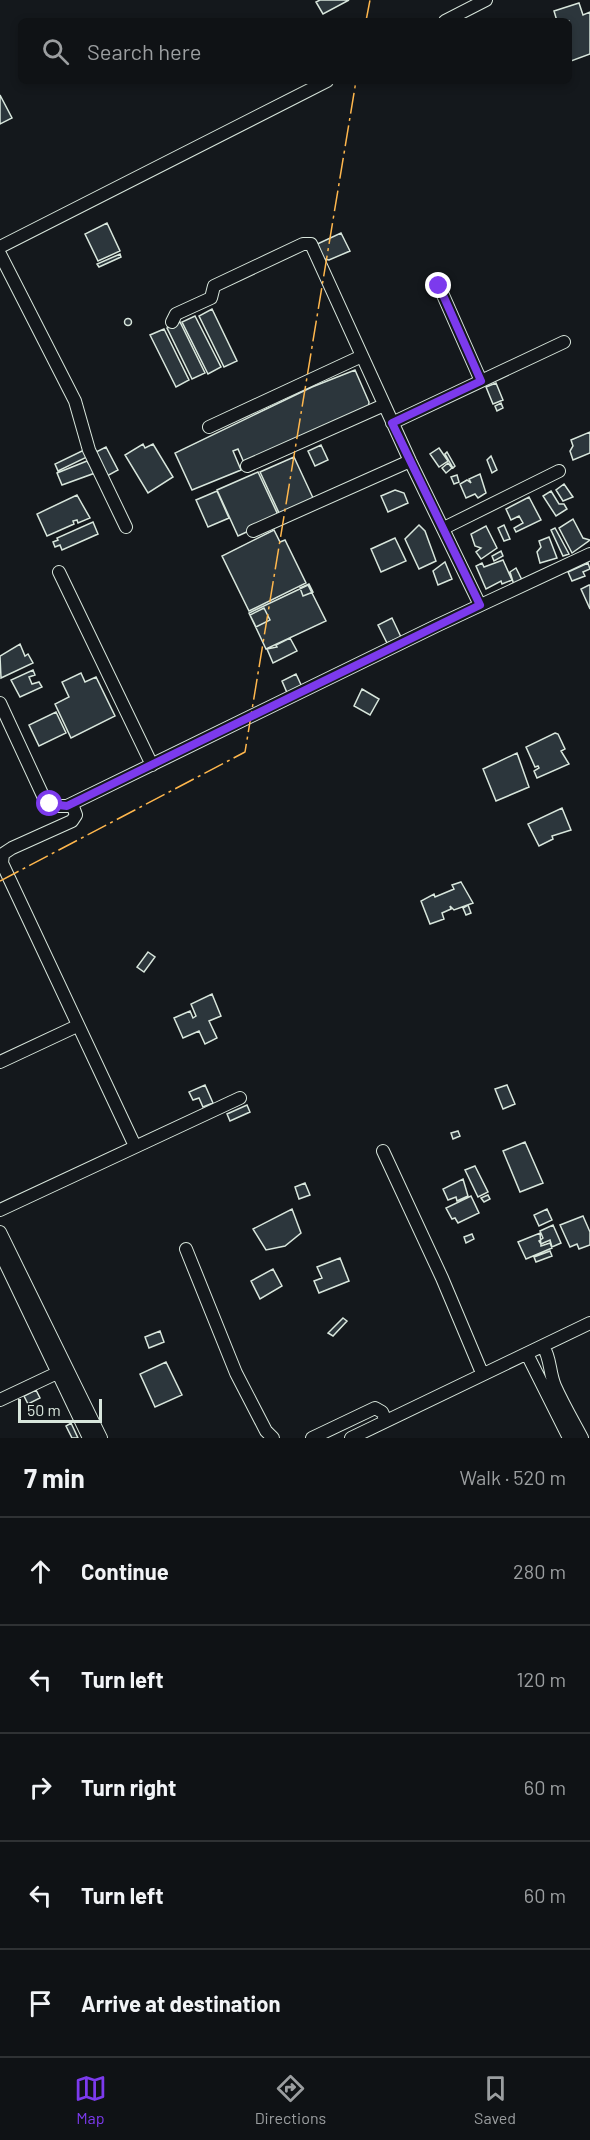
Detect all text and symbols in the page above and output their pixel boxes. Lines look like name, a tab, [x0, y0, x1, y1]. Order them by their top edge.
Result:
search box	[18, 18, 572, 84]
icon: search	[39, 35, 72, 68]
text: Search here	[87, 38, 201, 64]
route end	[425, 272, 451, 298]
route start	[36, 790, 62, 816]
scale bar	[18, 1396, 102, 1424]
text: 50 m	[27, 1400, 61, 1419]
text: 7 min	[24, 1462, 85, 1493]
text: Walk · 520 m	[460, 1465, 566, 1489]
icon: ahead	[24, 1555, 57, 1588]
text: Continue	[81, 1558, 169, 1584]
text: 280 m	[513, 1559, 566, 1583]
icon: left	[24, 1663, 57, 1696]
text: Turn left	[81, 1666, 164, 1692]
text: 120 m	[516, 1667, 566, 1691]
icon: right	[24, 1771, 57, 1804]
text: Turn right	[81, 1774, 176, 1800]
text: 60 m	[524, 1775, 566, 1799]
icon: left	[24, 1879, 57, 1912]
text: Turn left	[81, 1882, 164, 1908]
text: 60 m	[524, 1883, 566, 1907]
icon: arrive	[24, 1987, 57, 2020]
text: Arrive at destination	[81, 1990, 280, 2016]
tab: Map	[74, 2072, 107, 2127]
tab: Directions	[255, 2072, 326, 2127]
tab: Saved	[474, 2072, 516, 2127]

